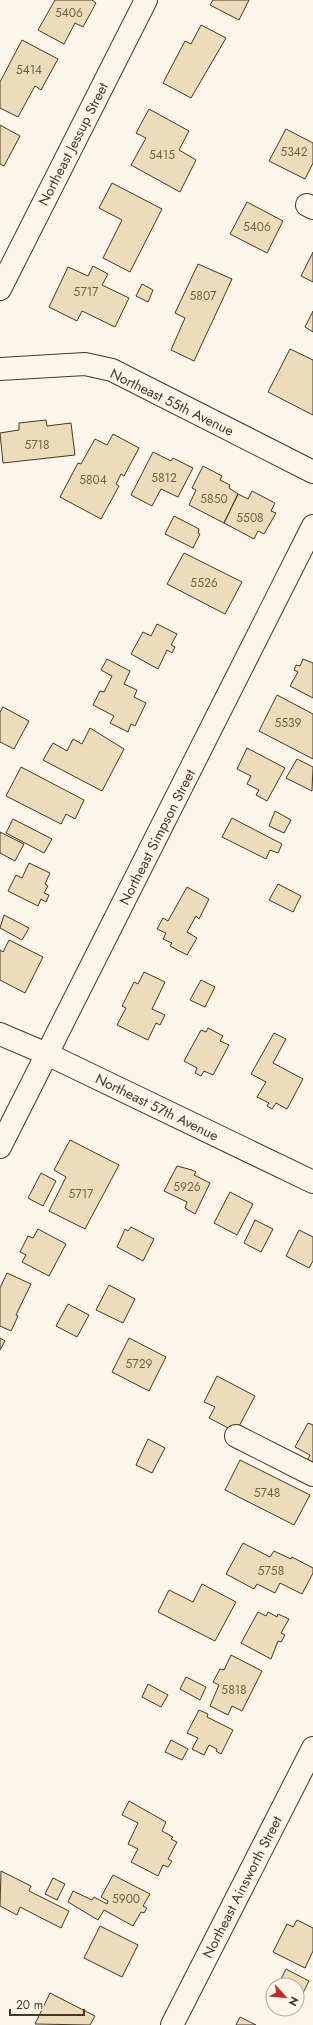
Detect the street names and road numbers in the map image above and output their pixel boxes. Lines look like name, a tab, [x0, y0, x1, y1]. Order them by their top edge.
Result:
street label: Northeast Jessup Street	[33, 78, 113, 209]
street label: Northeast 55th Avenue	[107, 363, 237, 441]
street label: Northeast Simpson Street	[114, 765, 200, 908]
street label: Northeast 57th Avenue	[92, 1068, 222, 1146]
street label: Northeast Ainsworth Street	[197, 1812, 287, 1961]

